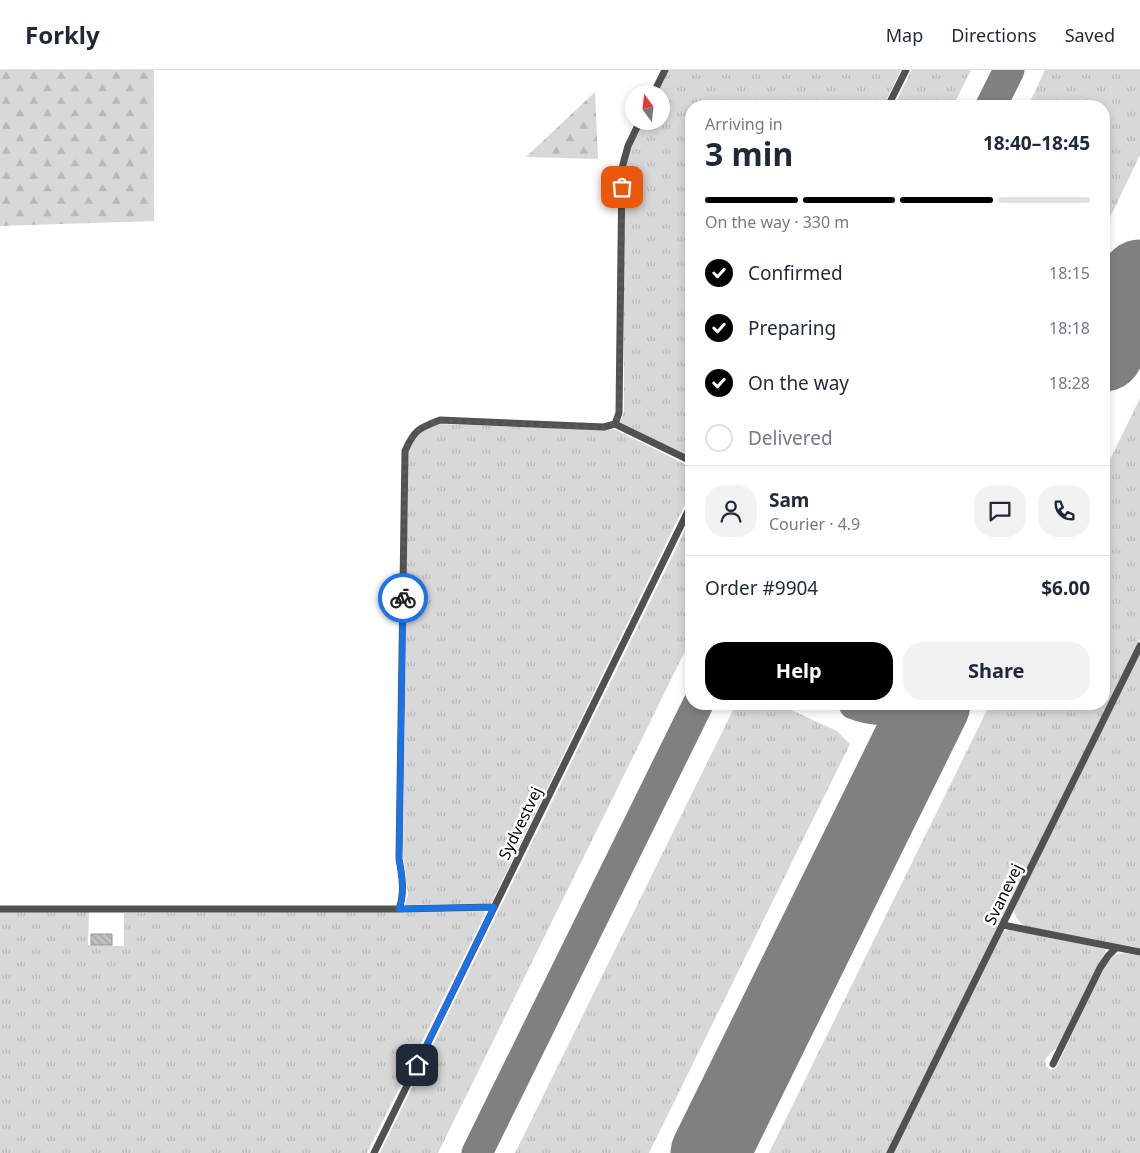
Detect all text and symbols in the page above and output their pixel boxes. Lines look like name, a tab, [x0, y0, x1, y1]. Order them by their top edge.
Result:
text: Forkly	[25, 18, 100, 51]
text: Map	[886, 23, 923, 47]
text: Directions	[951, 23, 1037, 47]
text: Saved	[1065, 23, 1115, 47]
north arrow	[625, 85, 670, 130]
map controls	[625, 85, 670, 130]
text: Arriving in	[705, 113, 783, 135]
text: 18:40–18:45	[983, 130, 1090, 156]
text: 3 min	[705, 132, 793, 175]
pin	[601, 166, 643, 208]
icon: bag	[608, 173, 636, 201]
text: On the way · 330 m	[705, 211, 849, 233]
icon: check	[705, 259, 733, 287]
text: Confirmed	[748, 260, 843, 286]
text: 18:15	[1049, 262, 1090, 284]
icon: check	[705, 314, 733, 342]
text: Preparing	[748, 315, 836, 341]
text: 18:18	[1049, 317, 1090, 339]
icon: check	[705, 369, 733, 397]
text: On the way	[748, 370, 849, 396]
text: 18:28	[1049, 372, 1090, 394]
text: Delivered	[748, 425, 833, 451]
button: person	[705, 485, 757, 537]
button: chat	[974, 485, 1026, 537]
button: phone	[1038, 485, 1090, 537]
text: Sam	[769, 487, 809, 513]
text: Courier · 4.9	[769, 513, 860, 535]
courier	[378, 573, 428, 623]
text: Order #9904	[705, 575, 818, 601]
text: $6.00	[1041, 575, 1090, 601]
icon: bike	[389, 584, 417, 612]
button: Help	[705, 642, 893, 700]
button: Share	[903, 642, 1090, 700]
street label: Sydvestvej	[493, 783, 547, 863]
street label: Svanevej	[979, 860, 1027, 928]
pin	[396, 1044, 438, 1086]
icon: home	[403, 1051, 431, 1079]

